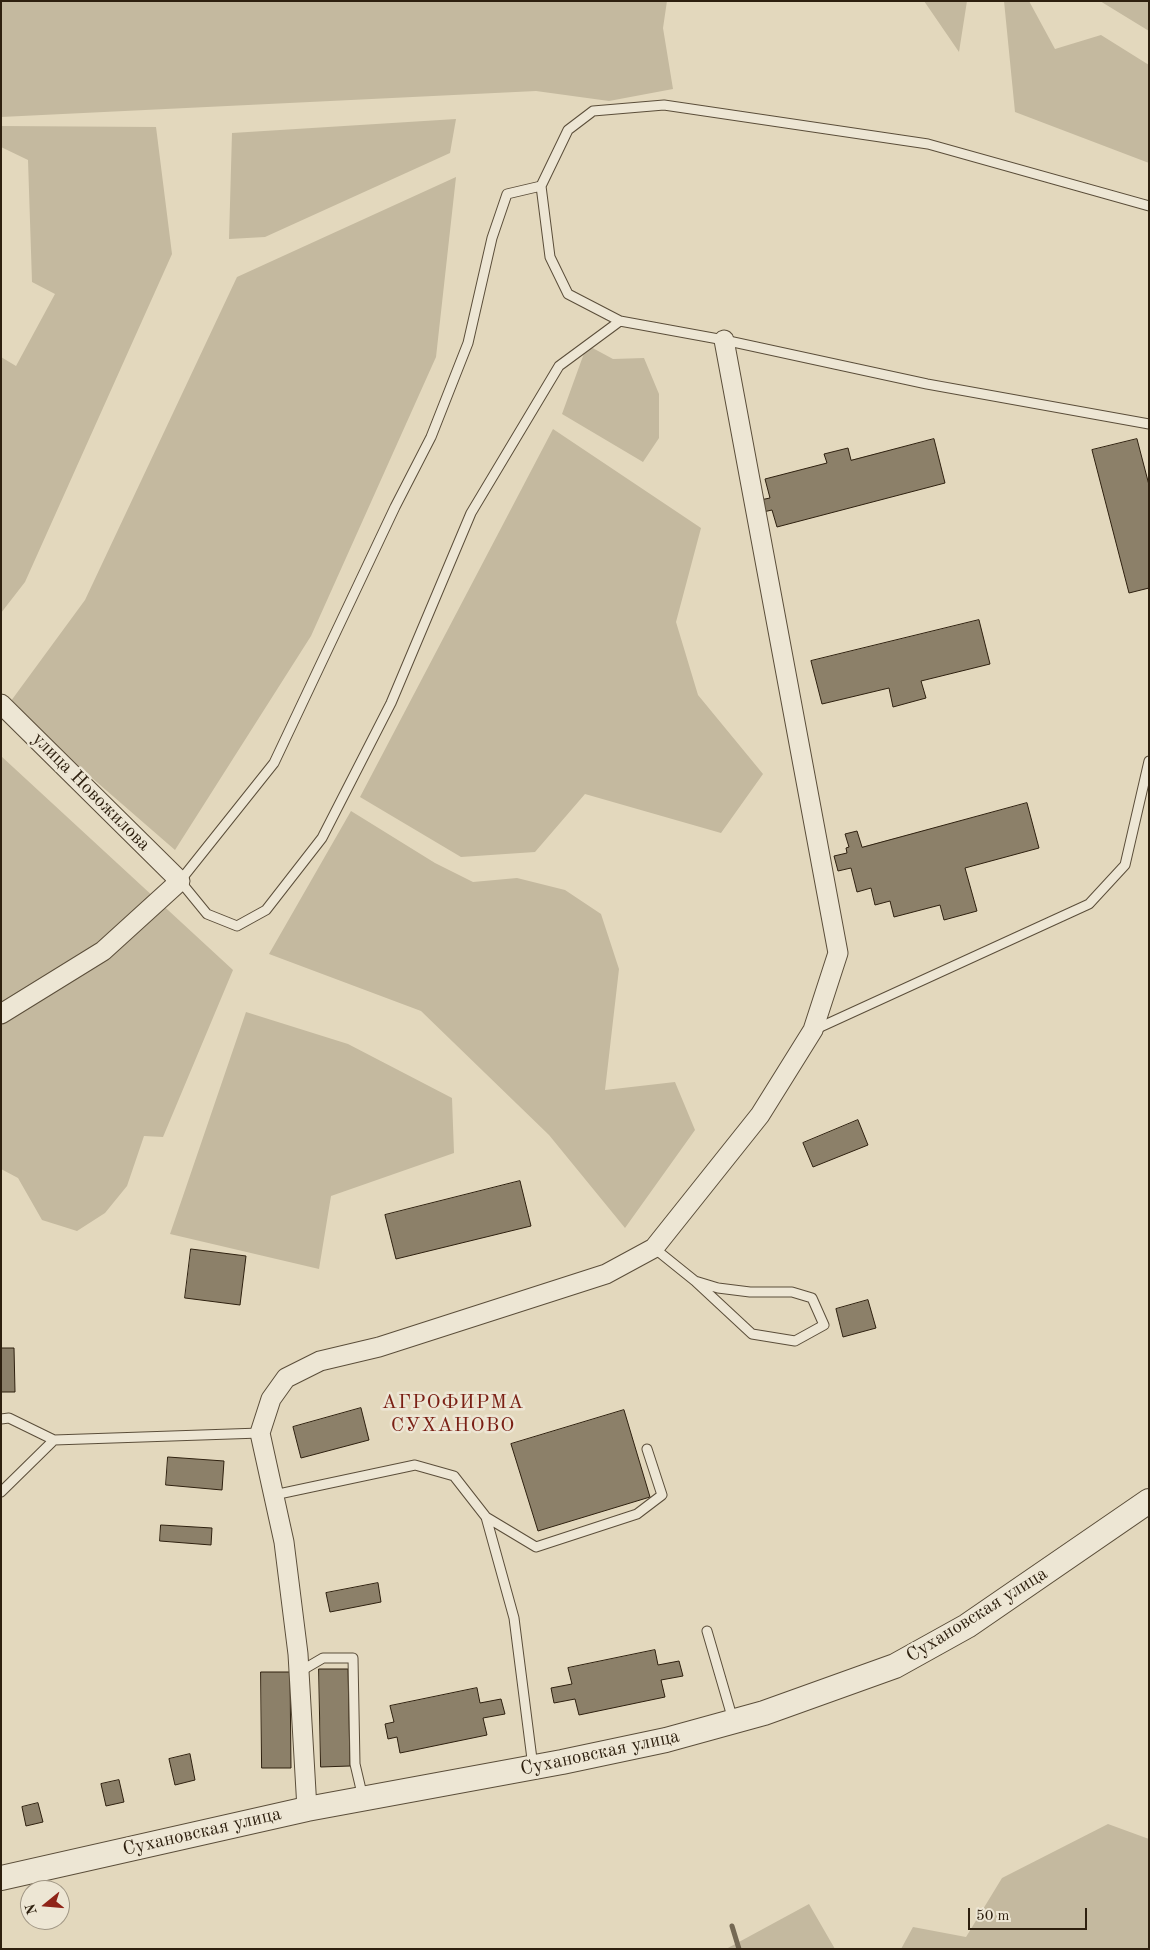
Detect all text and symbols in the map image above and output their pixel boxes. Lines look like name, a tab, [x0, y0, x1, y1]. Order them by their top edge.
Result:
street label: улица Новожилова	[27, 728, 155, 856]
district label: АГРОФИРМА СУХАНОВО	[381, 1391, 525, 1438]
street label: Сухановская улица	[902, 1562, 1052, 1668]
street label: Сухановская улица	[518, 1725, 682, 1781]
street label: Сухановская улица	[120, 1803, 284, 1861]
north arrow	[20, 1880, 70, 1930]
scale bar	[970, 1898, 1089, 1930]
text: N	[23, 1902, 40, 1916]
text: 50 m	[976, 1909, 1010, 1924]

